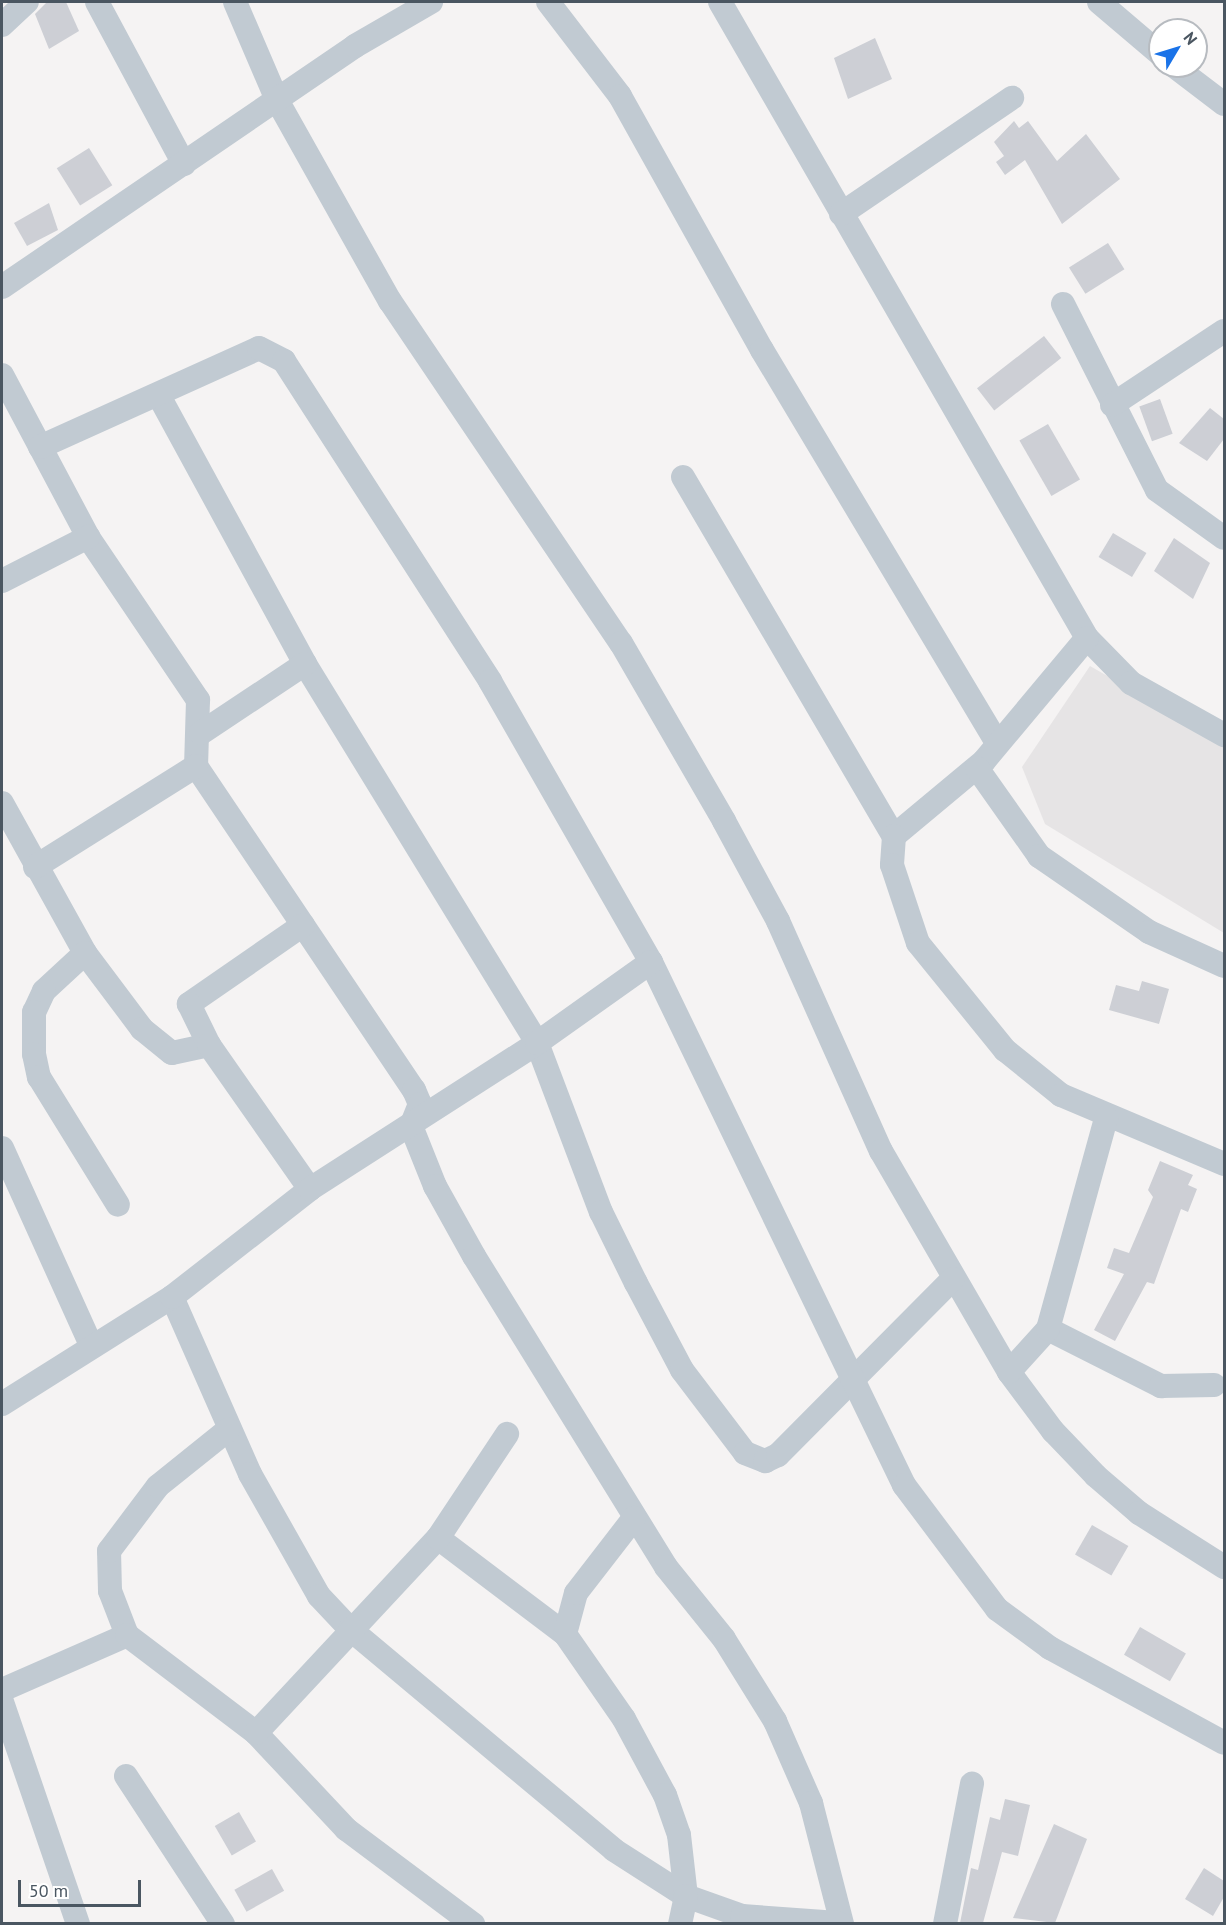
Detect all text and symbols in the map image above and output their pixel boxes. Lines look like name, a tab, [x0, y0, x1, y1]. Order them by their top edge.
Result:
north arrow	[1148, 18, 1208, 78]
text: N	[1179, 28, 1202, 48]
scale bar	[21, 1868, 144, 1906]
text: 50 m	[29, 1879, 68, 1902]

